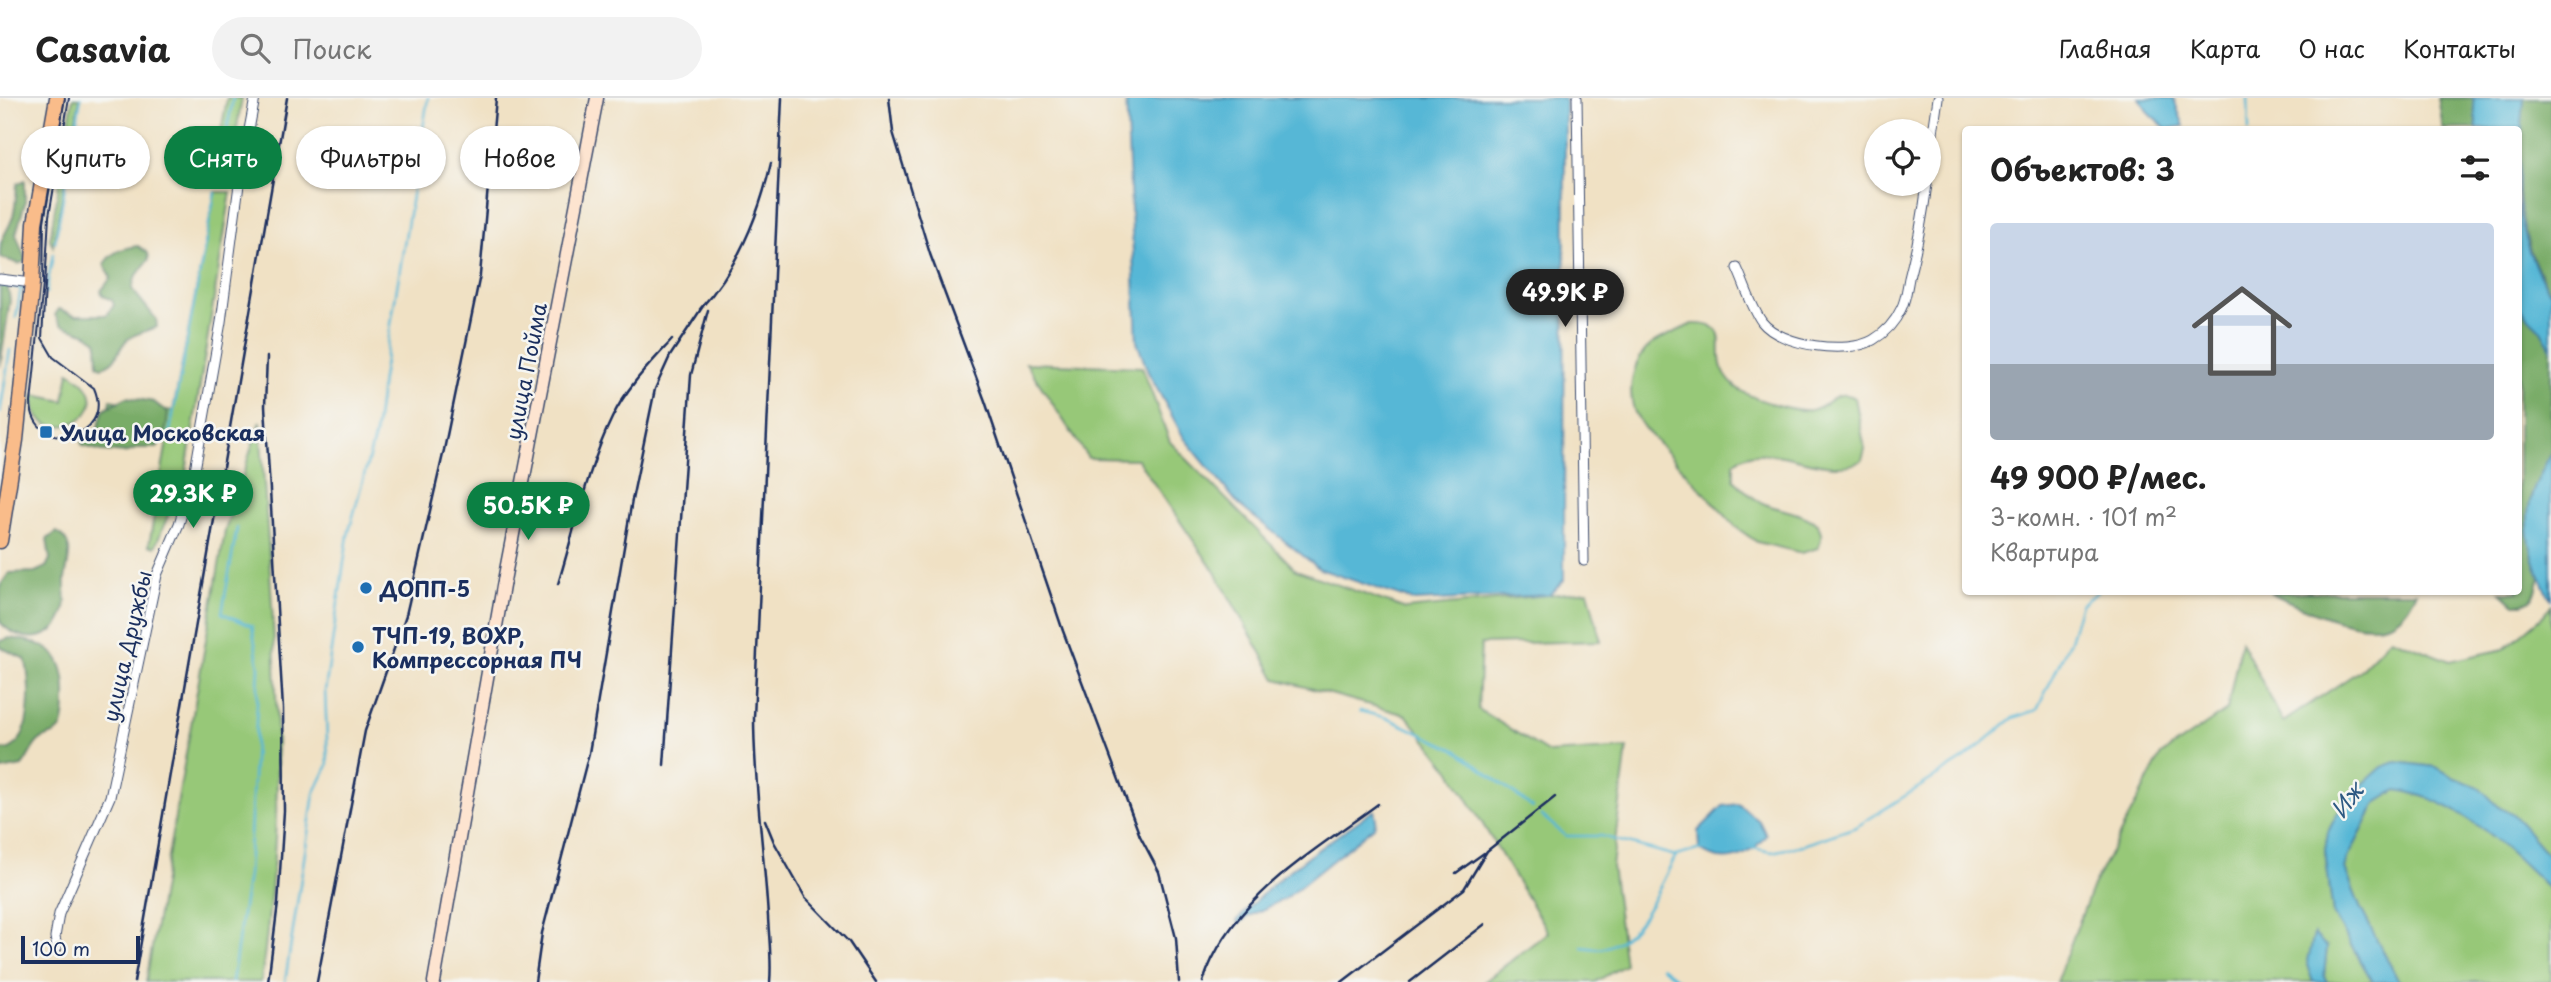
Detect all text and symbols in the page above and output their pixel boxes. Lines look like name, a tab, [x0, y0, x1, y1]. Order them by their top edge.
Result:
search box	[212, 17, 702, 80]
text: Casavia	[35, 23, 170, 73]
icon: search	[236, 29, 274, 67]
text: Поиск	[292, 29, 371, 68]
text: Главная	[2059, 30, 2152, 66]
text: Карта	[2190, 30, 2260, 66]
text: О нас	[2298, 30, 2365, 66]
text: Контакты	[2403, 30, 2516, 66]
map controls	[1864, 119, 1941, 196]
button: locate	[1864, 119, 1941, 196]
chip: Купить	[21, 126, 150, 189]
chip: Снять	[164, 126, 282, 189]
chip: Фильтры	[296, 126, 446, 189]
chip: Новое	[460, 126, 580, 189]
text: Объектов: 3	[1990, 146, 2175, 191]
icon: filters	[2456, 149, 2494, 187]
icon: home	[2179, 268, 2305, 394]
pin: 49.9K ₽	[1500, 270, 1630, 329]
text: 49.9K ₽	[1522, 274, 1608, 309]
street label: улица Пойма	[496, 299, 554, 442]
place label: Улица Московская	[59, 416, 265, 448]
marker: Улица Московская	[38, 424, 54, 440]
text: 49 900 ₽/мес.	[1990, 454, 2207, 499]
pin: 29.3K ₽	[128, 470, 258, 530]
text: 29.3K ₽	[149, 475, 237, 510]
pin: 50.5K ₽	[463, 482, 593, 542]
text: 50.5K ₽	[483, 487, 573, 522]
text: 3-комн. · 101 m²	[1990, 499, 2177, 534]
text: Квартира	[1990, 534, 2098, 569]
street label: улица Дружбы	[93, 567, 159, 725]
place label: ДОПП-5	[379, 572, 470, 604]
marker: ДОПП-5	[358, 580, 374, 596]
place label: ТЧП-19, ВОХР, Компрессорная ПЧ	[372, 619, 582, 675]
marker: ТЧП-19, ВОХР, Компрессорная ПЧ	[350, 639, 366, 655]
water label: Иж	[2321, 773, 2373, 825]
scale bar	[21, 933, 140, 965]
text: 100 m	[32, 934, 90, 962]

